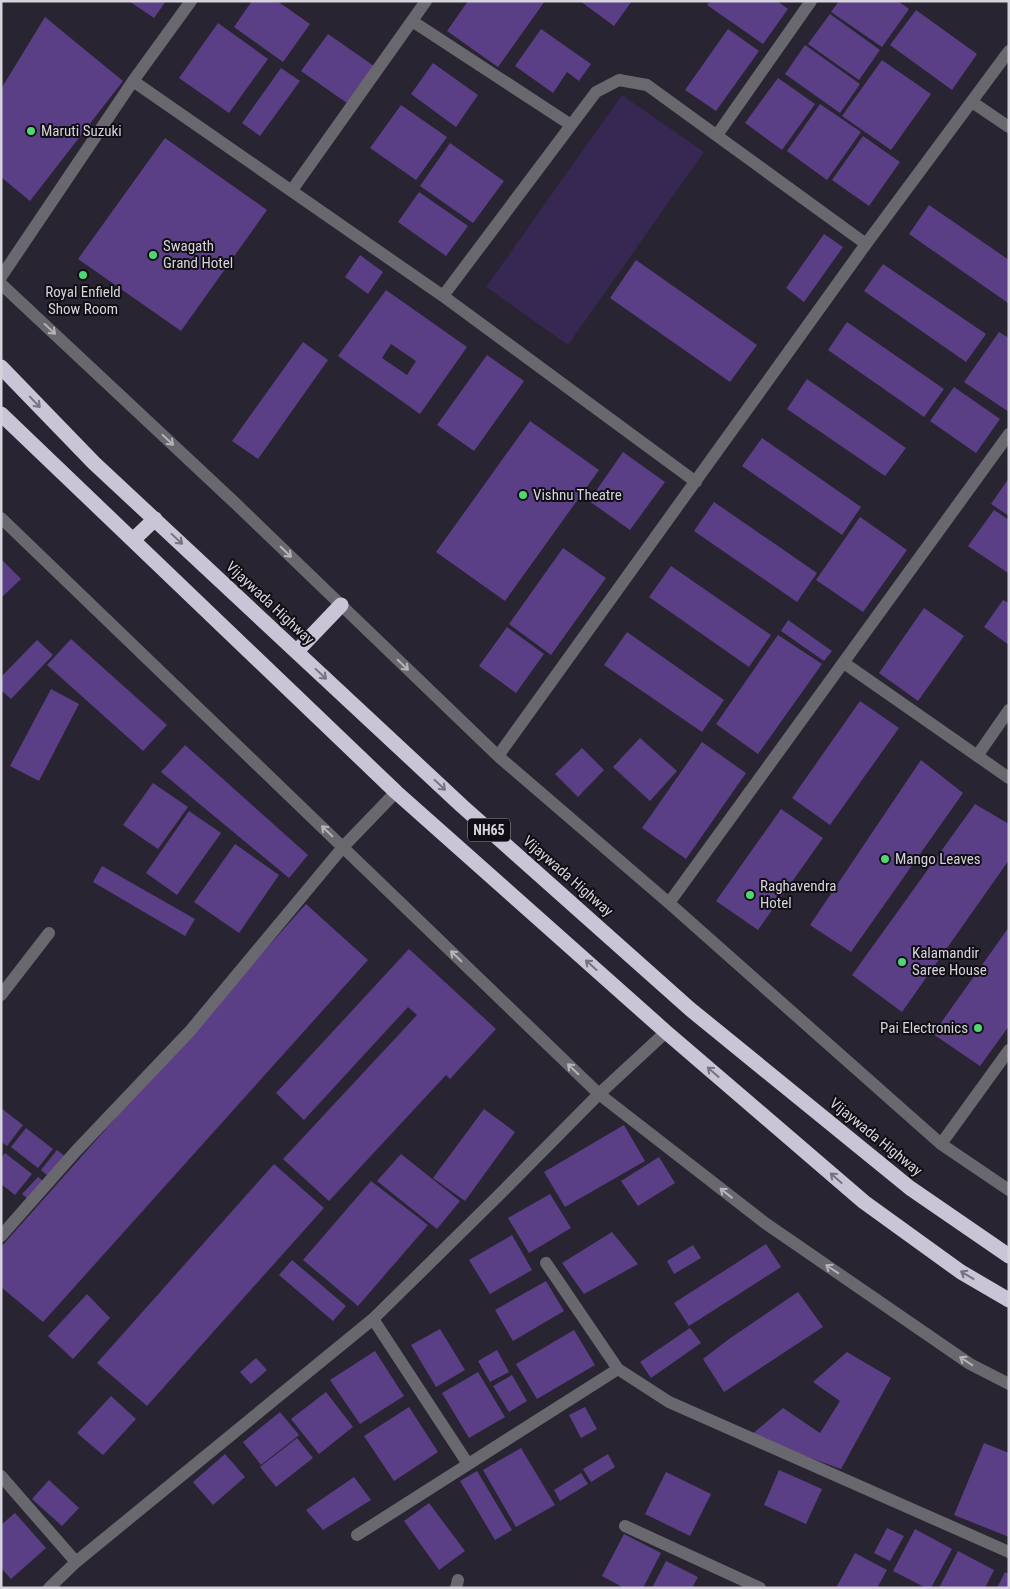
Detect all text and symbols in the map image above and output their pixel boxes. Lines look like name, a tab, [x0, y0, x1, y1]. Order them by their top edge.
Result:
place label: Maruti Suzuki	[41, 122, 122, 140]
marker: Maruti Suzuki	[25, 125, 37, 137]
place label: Swagath Grand Hotel	[163, 237, 233, 272]
marker: Swagath Grand Hotel	[147, 249, 159, 261]
marker: Royal Enfield Show Room	[77, 269, 89, 281]
place label: Royal Enfield Show Room	[45, 283, 121, 318]
one-way arrow	[43, 323, 56, 335]
one-way arrow	[29, 395, 41, 408]
one-way arrow	[162, 434, 175, 446]
place label: Vishnu Theatre	[533, 486, 622, 504]
marker: Vishnu Theatre	[517, 489, 529, 501]
one-way arrow	[170, 533, 183, 545]
one-way arrow	[280, 546, 293, 558]
street label: Vijaywada Highway	[222, 558, 318, 648]
one-way arrow	[397, 659, 410, 671]
one-way arrow	[315, 668, 327, 680]
one-way arrow	[433, 779, 446, 791]
road number: NH65	[468, 818, 510, 842]
one-way arrow	[320, 825, 333, 837]
street label: Vijaywada Highway	[519, 832, 617, 920]
place label: Mango Leaves	[895, 850, 981, 868]
marker: Mango Leaves	[879, 853, 891, 865]
place label: Raghavendra Hotel	[760, 877, 836, 912]
marker: Raghavendra Hotel	[744, 889, 756, 901]
place label: Kalamandir Saree House	[912, 944, 987, 979]
one-way arrow	[450, 950, 463, 962]
marker: Kalamandir Saree House	[896, 956, 908, 968]
one-way arrow	[585, 959, 598, 971]
place label: Pai Electronics	[880, 1019, 968, 1037]
marker: Pai Electronics	[972, 1022, 984, 1034]
one-way arrow	[567, 1063, 580, 1075]
one-way arrow	[707, 1067, 720, 1078]
street label: Vijaywada Highway	[826, 1094, 926, 1180]
one-way arrow	[830, 1173, 843, 1184]
one-way arrow	[720, 1188, 733, 1199]
one-way arrow	[825, 1264, 839, 1274]
one-way arrow	[960, 1270, 974, 1280]
one-way arrow	[959, 1356, 973, 1366]

